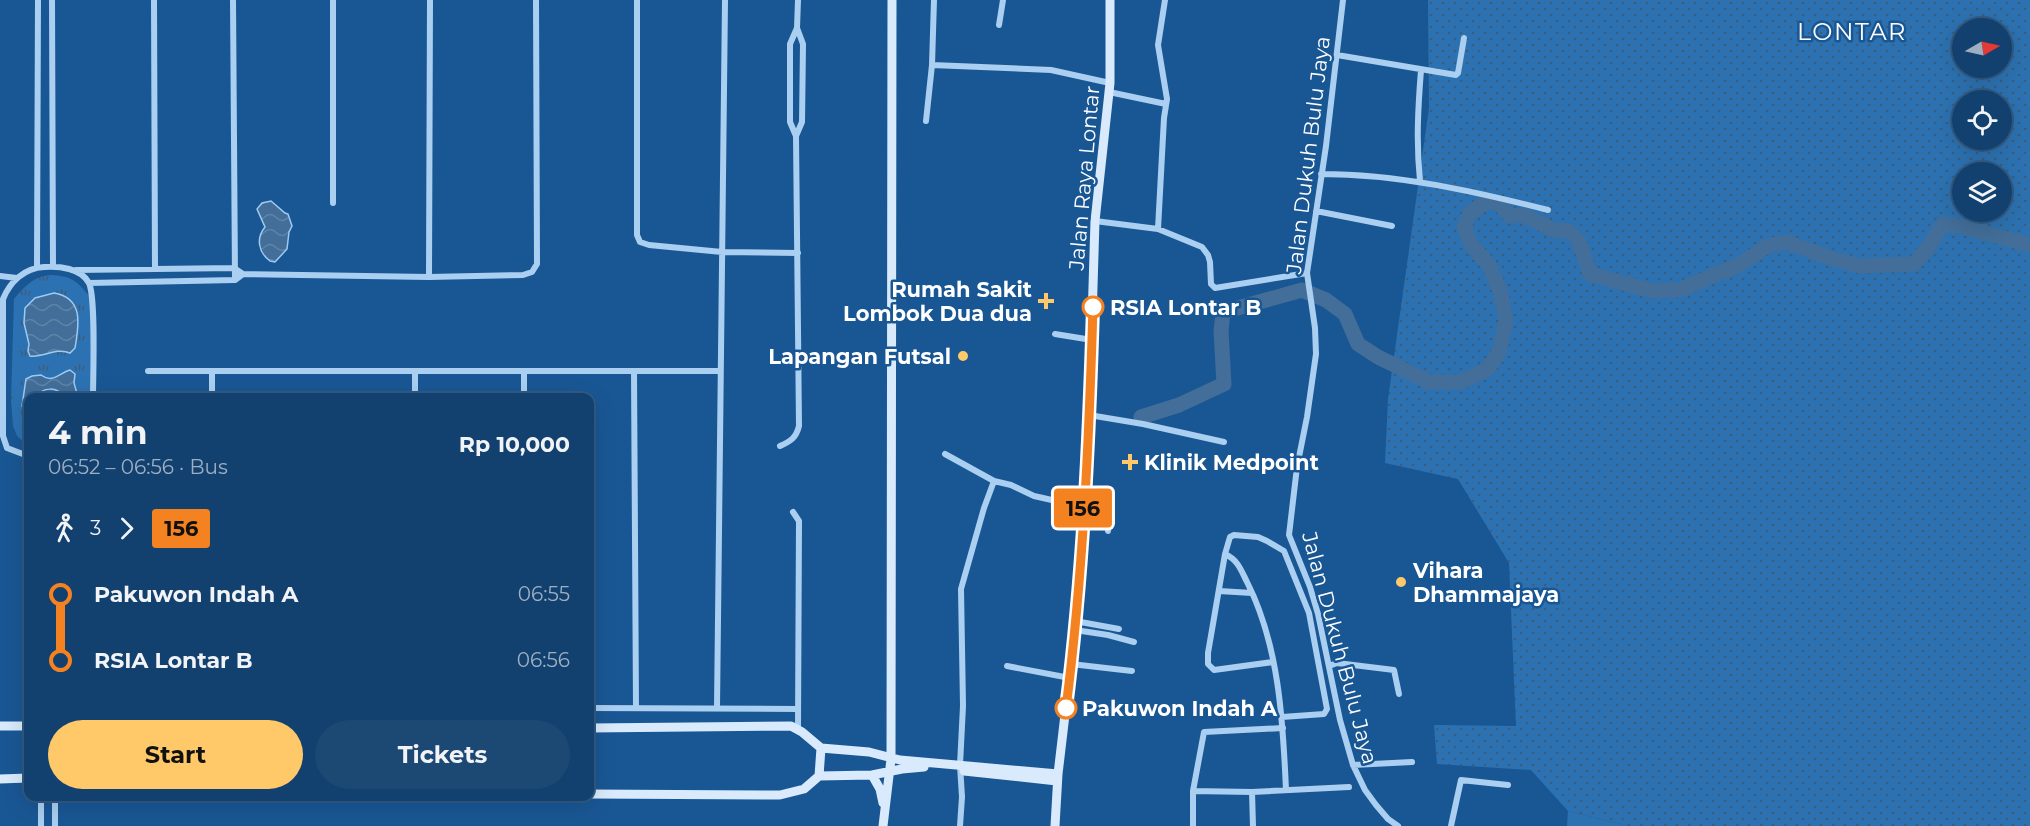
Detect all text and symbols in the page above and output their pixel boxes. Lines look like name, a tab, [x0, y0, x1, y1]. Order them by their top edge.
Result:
district label: LONTAR	[1797, 17, 1907, 46]
north arrow	[1952, 18, 2012, 78]
map controls	[1952, 18, 2012, 222]
street label: Jalan Dukuh Bulu Jaya	[1281, 35, 1335, 276]
street label: Jalan Raya Lontar	[1063, 85, 1105, 272]
button: locate	[1952, 90, 2012, 150]
button: layers	[1952, 162, 2012, 222]
place label: Rumah Sakit Lombok Dua dua	[843, 277, 1032, 326]
marker: Rumah Sakit Lombok Dua dua	[1037, 292, 1055, 310]
place label: RSIA Lontar B	[1110, 295, 1261, 320]
marker: RSIA Lontar B	[1082, 296, 1104, 318]
place label: Lapangan Futsal	[768, 344, 951, 369]
marker: Lapangan Futsal	[956, 349, 970, 363]
text: 4 min	[48, 412, 147, 452]
text: Rp 10,000	[459, 431, 570, 458]
place label: Klinik Medpoint	[1144, 450, 1319, 475]
marker: Klinik Medpoint	[1121, 453, 1139, 471]
text: 06:52 – 06:56 · Bus	[48, 455, 228, 479]
line badge: 156	[1048, 488, 1118, 528]
text: 156	[1066, 496, 1100, 521]
icon: walk	[48, 512, 81, 545]
icon: forward	[110, 512, 143, 545]
text: 3	[90, 516, 101, 540]
text: 156	[164, 516, 198, 541]
street label: Jalan Dukuh Bulu Jaya	[1297, 528, 1383, 767]
place label: Vihara Dhammajaya	[1412, 558, 1559, 607]
marker: Vihara Dhammajaya	[1394, 575, 1408, 589]
text: Pakuwon Indah A	[94, 581, 298, 608]
text: 06:55	[518, 582, 570, 606]
text: RSIA Lontar B	[94, 647, 253, 674]
text: 06:56	[517, 648, 570, 672]
place label: Pakuwon Indah A	[1082, 696, 1278, 721]
marker: Pakuwon Indah A	[1055, 697, 1077, 719]
button: Start	[48, 720, 303, 789]
button: Tickets	[315, 720, 570, 789]

